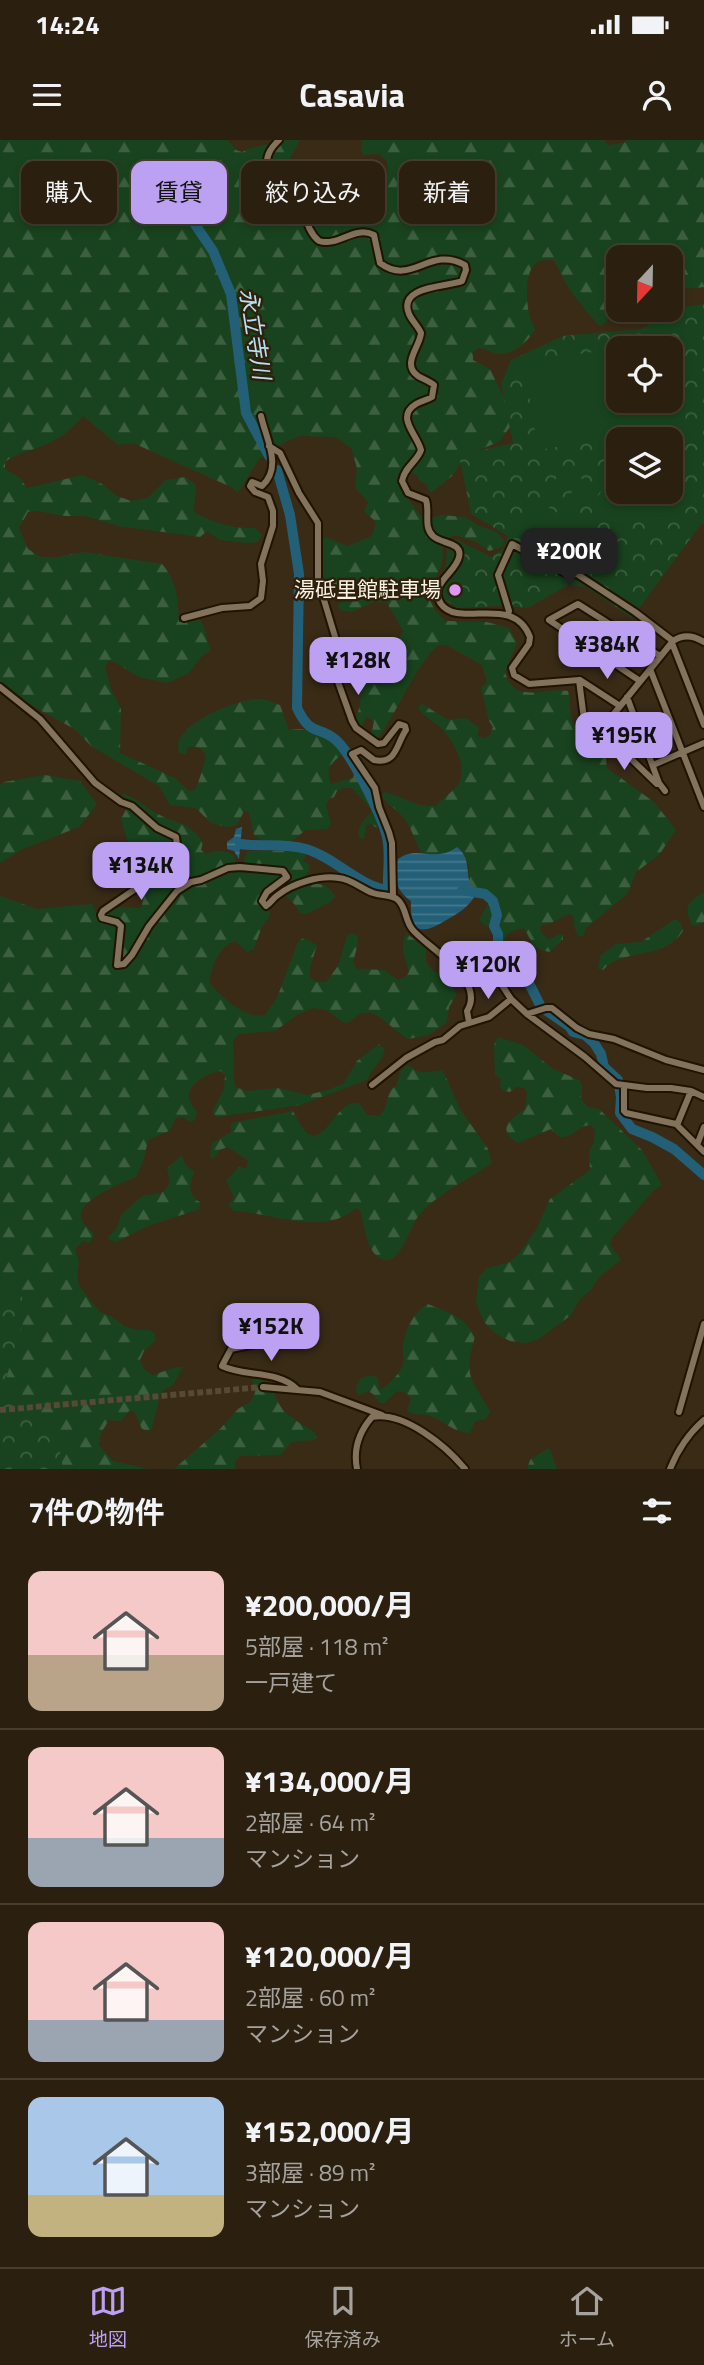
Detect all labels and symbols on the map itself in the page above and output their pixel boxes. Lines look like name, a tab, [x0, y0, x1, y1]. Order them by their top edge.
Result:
north arrow	[606, 245, 682, 322]
water label: 永立寺川	[231, 286, 280, 385]
pin: ¥200K	[520, 528, 618, 588]
place label: 湯砥里館駐車場	[294, 573, 441, 605]
marker: 湯砥里館駐車場	[447, 582, 463, 598]
pin: ¥384K	[558, 622, 656, 681]
pin: ¥128K	[309, 638, 407, 697]
pin: ¥195K	[575, 712, 673, 772]
pin: ¥134K	[92, 842, 190, 902]
pin: ¥120K	[439, 942, 537, 1001]
pin: ¥152K	[222, 1304, 320, 1363]

